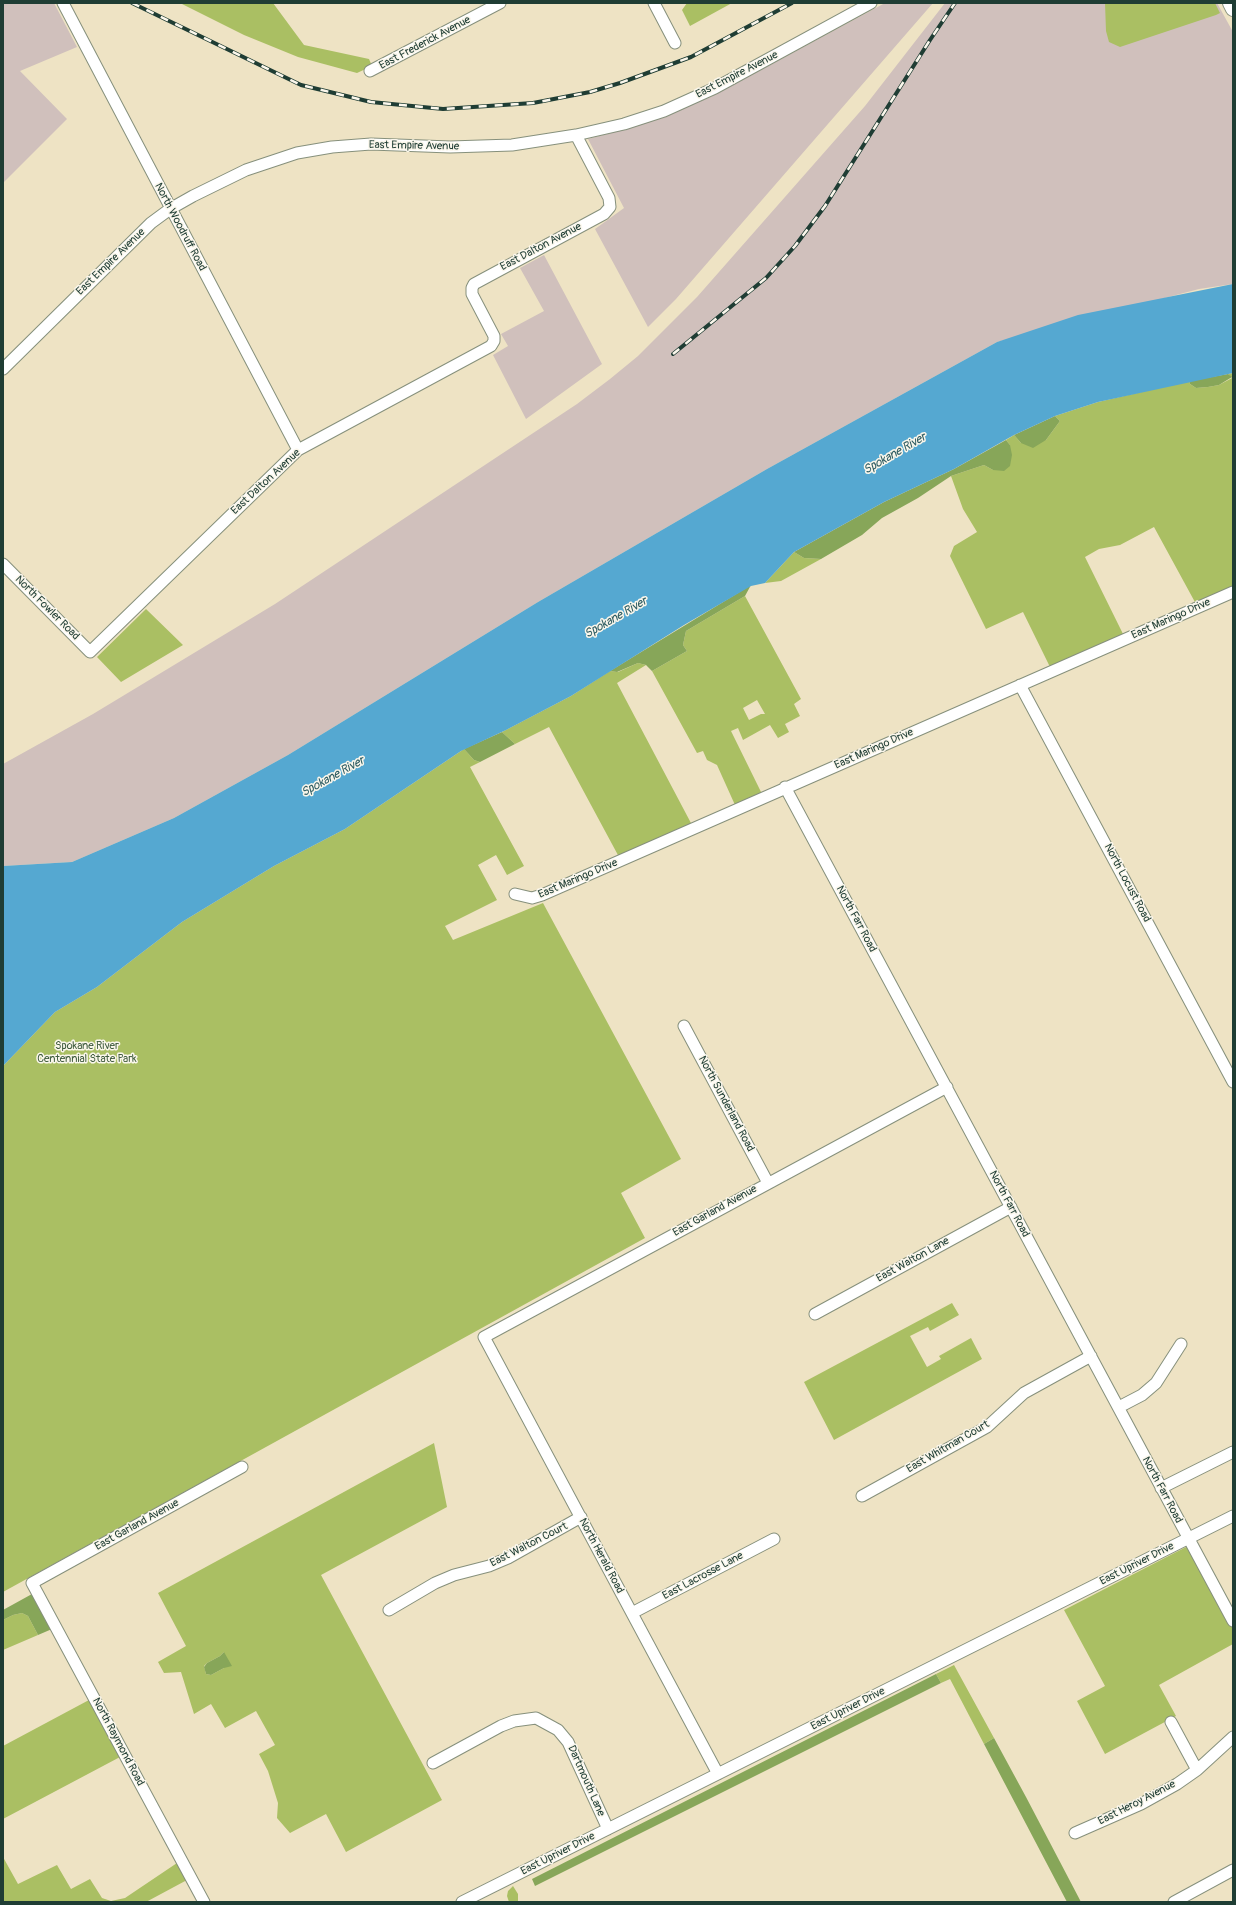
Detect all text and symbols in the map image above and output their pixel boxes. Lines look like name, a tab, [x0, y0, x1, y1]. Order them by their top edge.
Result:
street label: East Frederick Avenue	[377, 13, 473, 73]
street label: East Empire Avenue	[694, 49, 780, 101]
street label: East Empire Avenue	[369, 139, 459, 153]
street label: North Woodruff Road	[151, 181, 209, 273]
street label: East Dalton Avenue	[498, 220, 584, 274]
street label: East Empire Avenue	[74, 226, 148, 298]
water label: Spokane River	[861, 430, 929, 478]
street label: East Dalton Avenue	[229, 447, 303, 517]
street label: North Fowler Road	[12, 573, 82, 643]
water label: Spokane River	[582, 594, 650, 642]
street label: East Maringo Drive	[1130, 596, 1212, 642]
street label: East Maringo Drive	[833, 726, 915, 772]
water label: Spokane River	[299, 754, 367, 800]
street label: North Locust Road	[1101, 841, 1153, 925]
street label: East Maringo Drive	[536, 856, 620, 902]
street label: North Farr Road	[833, 884, 879, 954]
park label: Spokane River Centennial State Park	[37, 1039, 137, 1065]
street label: North Sunderland Road	[695, 1054, 757, 1154]
street label: North Farr Road	[986, 1169, 1032, 1239]
street label: East Garland Avenue	[671, 1182, 759, 1240]
street label: East Walton Lane	[874, 1235, 952, 1285]
street label: East Whitman Court	[904, 1418, 992, 1476]
street label: North Farr Road	[1139, 1455, 1185, 1525]
street label: East Garland Avenue	[93, 1496, 181, 1554]
street label: North Herald Road	[576, 1516, 626, 1596]
street label: East Walton Court	[488, 1520, 570, 1570]
street label: East Upriver Drive	[1098, 1540, 1176, 1588]
street label: East Lacrosse Lane	[660, 1549, 746, 1603]
street label: East Upriver Drive	[809, 1685, 887, 1733]
street label: North Raymond Road	[89, 1696, 147, 1788]
street label: Dartmouth Lane	[564, 1744, 608, 1818]
street label: East Heroy Avenue	[1096, 1778, 1178, 1828]
street label: East Upriver Drive	[519, 1830, 597, 1878]

